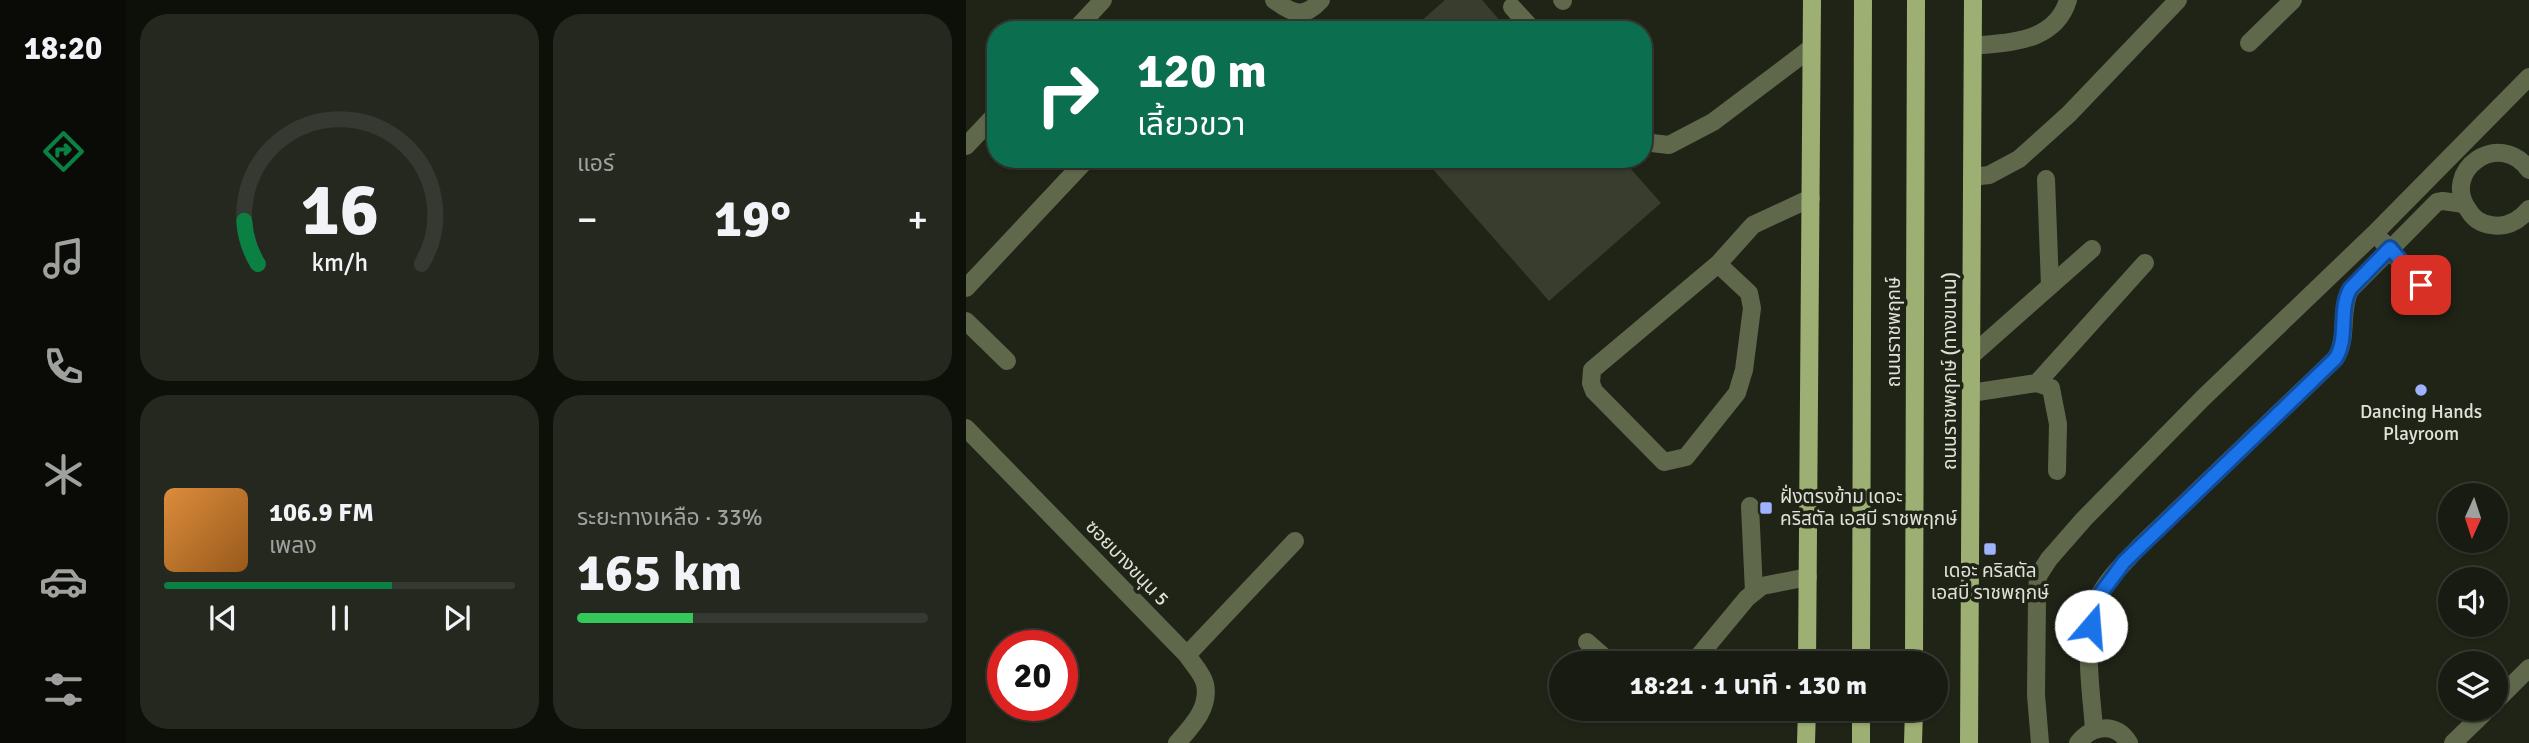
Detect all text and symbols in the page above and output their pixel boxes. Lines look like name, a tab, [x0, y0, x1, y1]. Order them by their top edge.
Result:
text: 18:20	[24, 29, 102, 68]
text: 120 m	[1137, 41, 1267, 101]
icon: right	[1022, 49, 1113, 140]
text: เลี้ยวขวา	[1137, 105, 1245, 144]
icon: directions	[39, 127, 88, 176]
text: แอร์	[577, 149, 614, 178]
text: 16	[300, 166, 379, 255]
text: 19°	[714, 187, 791, 251]
text: −	[577, 196, 598, 243]
text: +	[907, 196, 928, 243]
icon: music	[39, 234, 88, 283]
text: km/h	[311, 246, 368, 277]
pin	[2391, 255, 2451, 315]
icon: arrive	[2402, 266, 2440, 304]
street label: ถนนราชพฤกษ์ (ทางขนาน)	[1938, 272, 1962, 470]
street label: ถนนราชพฤกษ์	[1882, 277, 1906, 387]
icon: phone	[39, 342, 88, 391]
marker: Dancing Hands Playroom	[2413, 382, 2429, 398]
place label: Dancing Hands Playroom	[2360, 400, 2482, 446]
icon: climate	[39, 450, 88, 499]
north arrow	[2438, 483, 2508, 553]
map controls	[2438, 483, 2508, 721]
place label: ฝั่งตรงข้าม เดอะ คริสตัล เอสบี ราชพฤกษ์	[1780, 484, 1957, 531]
text: 106.9 FM	[269, 497, 374, 529]
marker: ฝั่งตรงข้าม เดอะ คริสตัล เอสบี ราชพฤกษ์	[1758, 500, 1774, 516]
text: ระยะทางเหลือ · 33%	[577, 503, 763, 532]
street label: ซอยบางขนุน 5	[1080, 515, 1174, 611]
text: เพลง	[269, 531, 317, 560]
text: 165 km	[577, 541, 742, 605]
marker: เดอะ คริสตัล เอสบี ราชพฤกษ์	[1982, 541, 1998, 557]
icon: car	[39, 557, 88, 606]
place label: เดอะ คริสตัล เอสบี ราชพฤกษ์	[1931, 559, 2049, 605]
button: sound	[2438, 567, 2508, 637]
position arrow	[2054, 589, 2128, 663]
icon: previous	[204, 599, 242, 637]
icon: pause	[321, 599, 359, 637]
icon: next	[438, 599, 476, 637]
speed limit sign: 20	[987, 630, 1078, 721]
button: layers	[2438, 651, 2508, 721]
icon: filters	[39, 665, 88, 714]
text: 18:21 · 1 นาที · 130 m	[1630, 670, 1867, 702]

